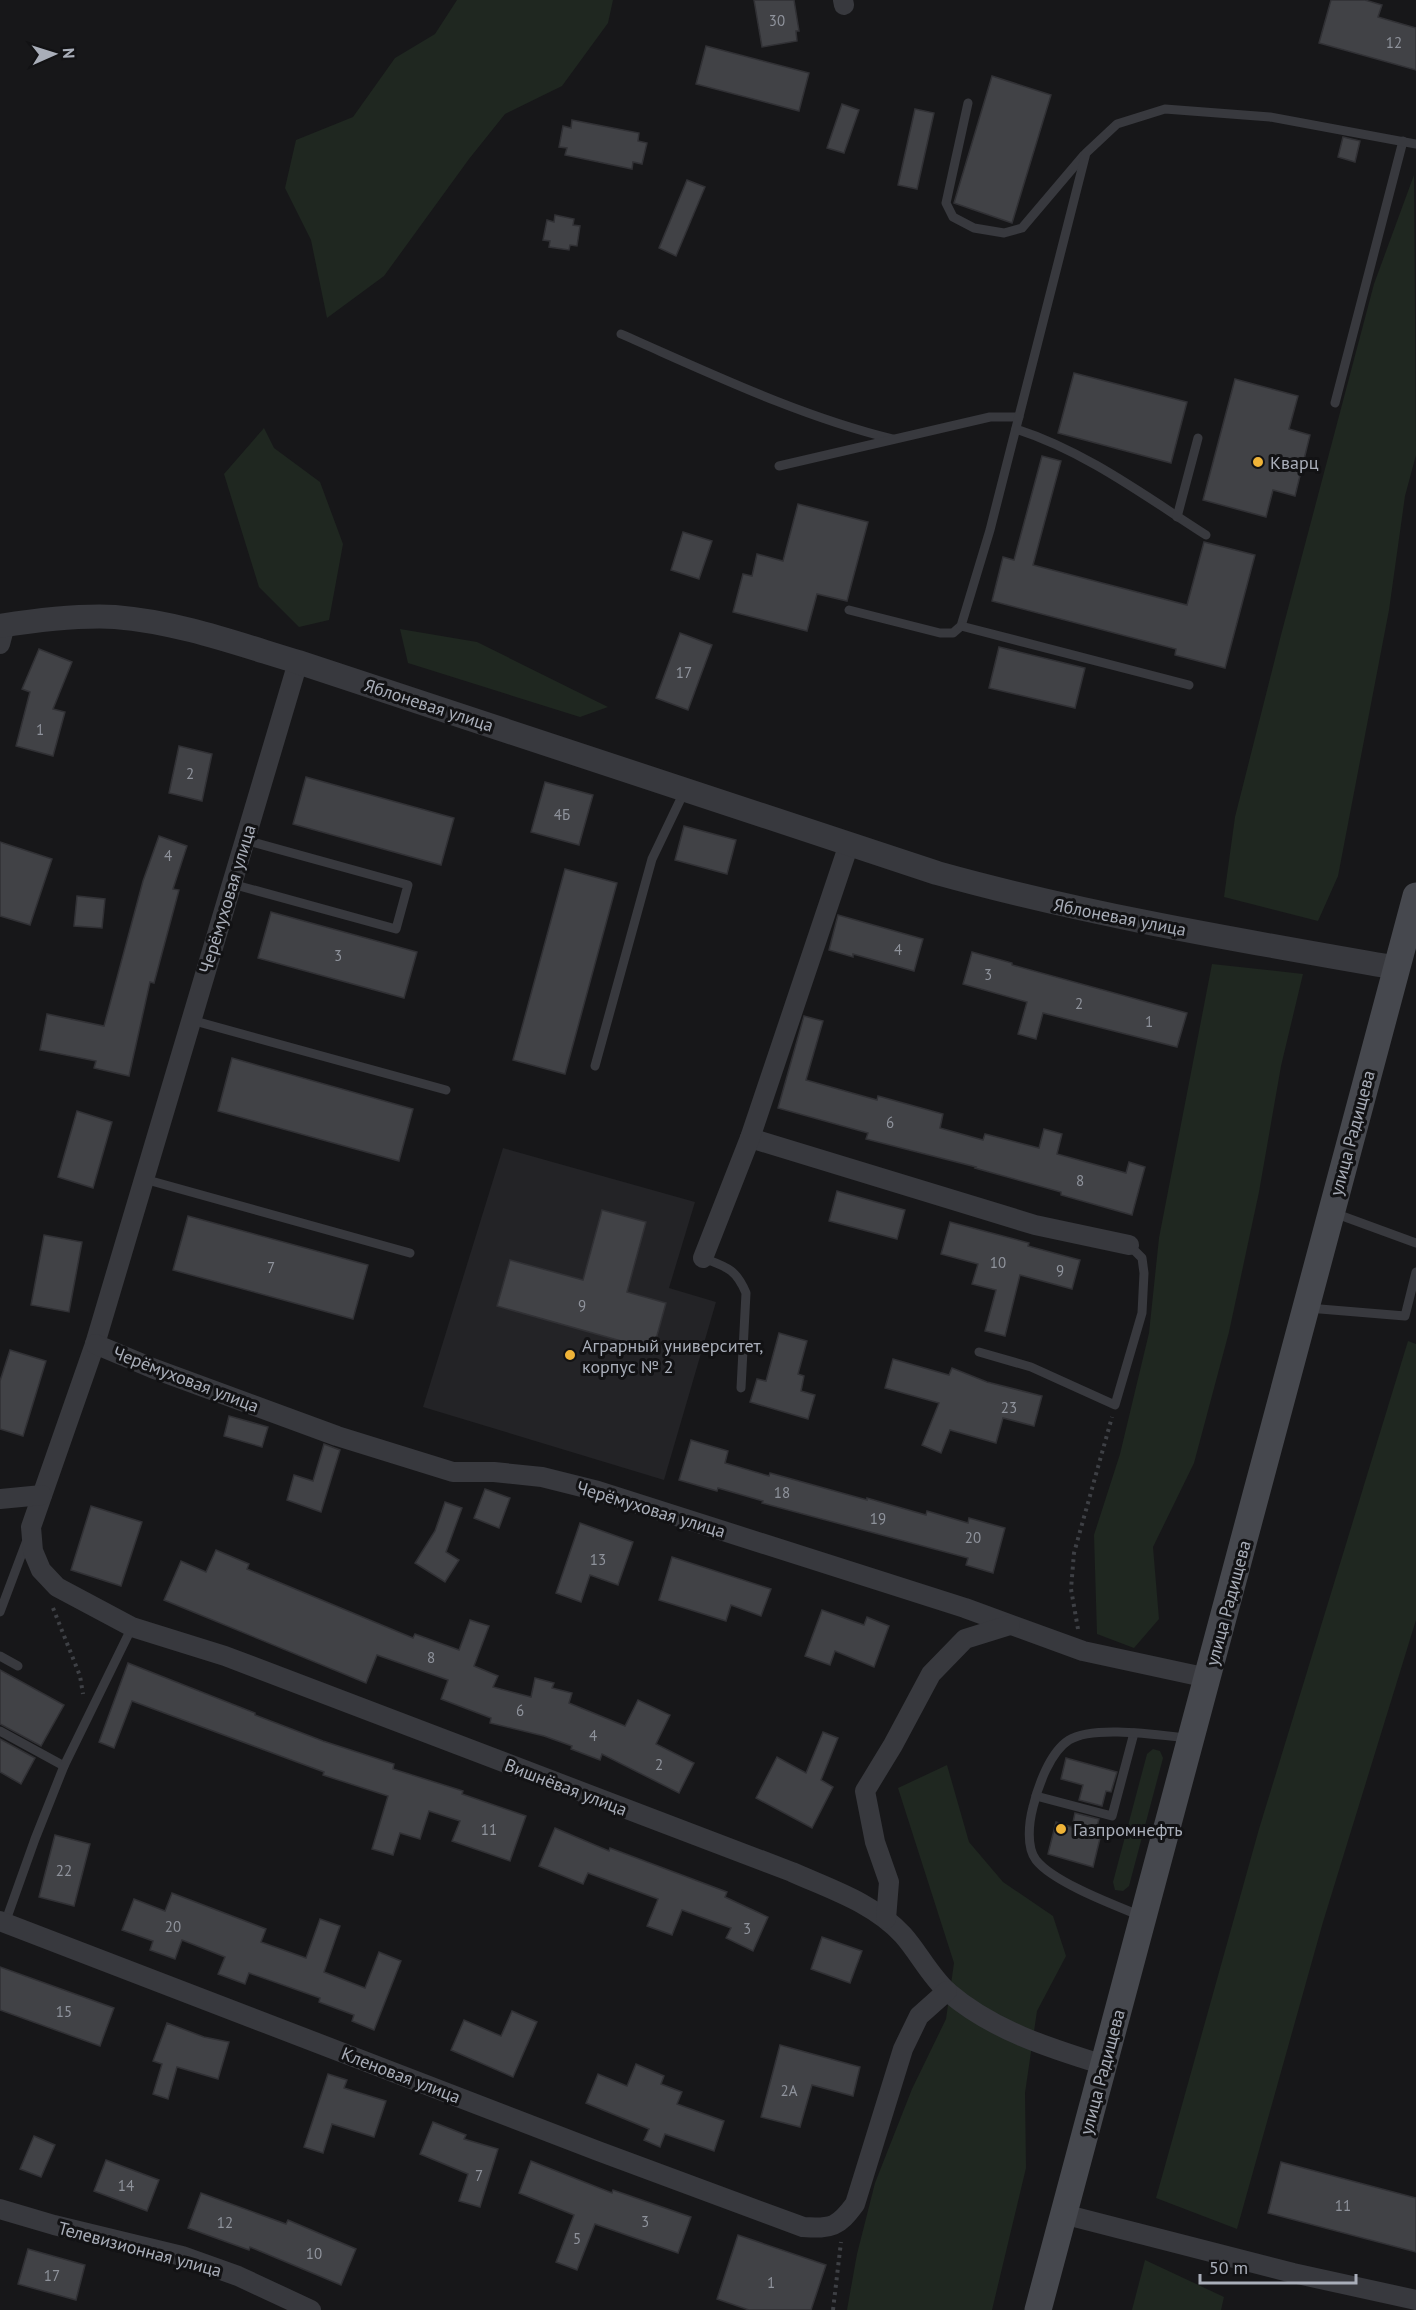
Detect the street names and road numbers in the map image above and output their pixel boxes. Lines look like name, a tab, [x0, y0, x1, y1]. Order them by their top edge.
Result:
street label: Яблоневая улица	[362, 673, 496, 737]
street label: Черёмуховая улица	[193, 822, 261, 976]
street label: Яблоневая улица	[1052, 893, 1188, 941]
street label: улица Радищева	[1324, 1068, 1380, 1198]
street label: Черёмуховая улица	[110, 1341, 262, 1417]
street label: Черёмуховая улица	[574, 1475, 728, 1543]
street label: улица Радищева	[1200, 1538, 1256, 1668]
street label: Вишнёвая улица	[501, 1753, 631, 1821]
street label: улица Радищева	[1074, 2007, 1130, 2137]
street label: Кленовая улица	[338, 2042, 464, 2108]
street label: Телевизионная улица	[56, 2216, 224, 2282]

